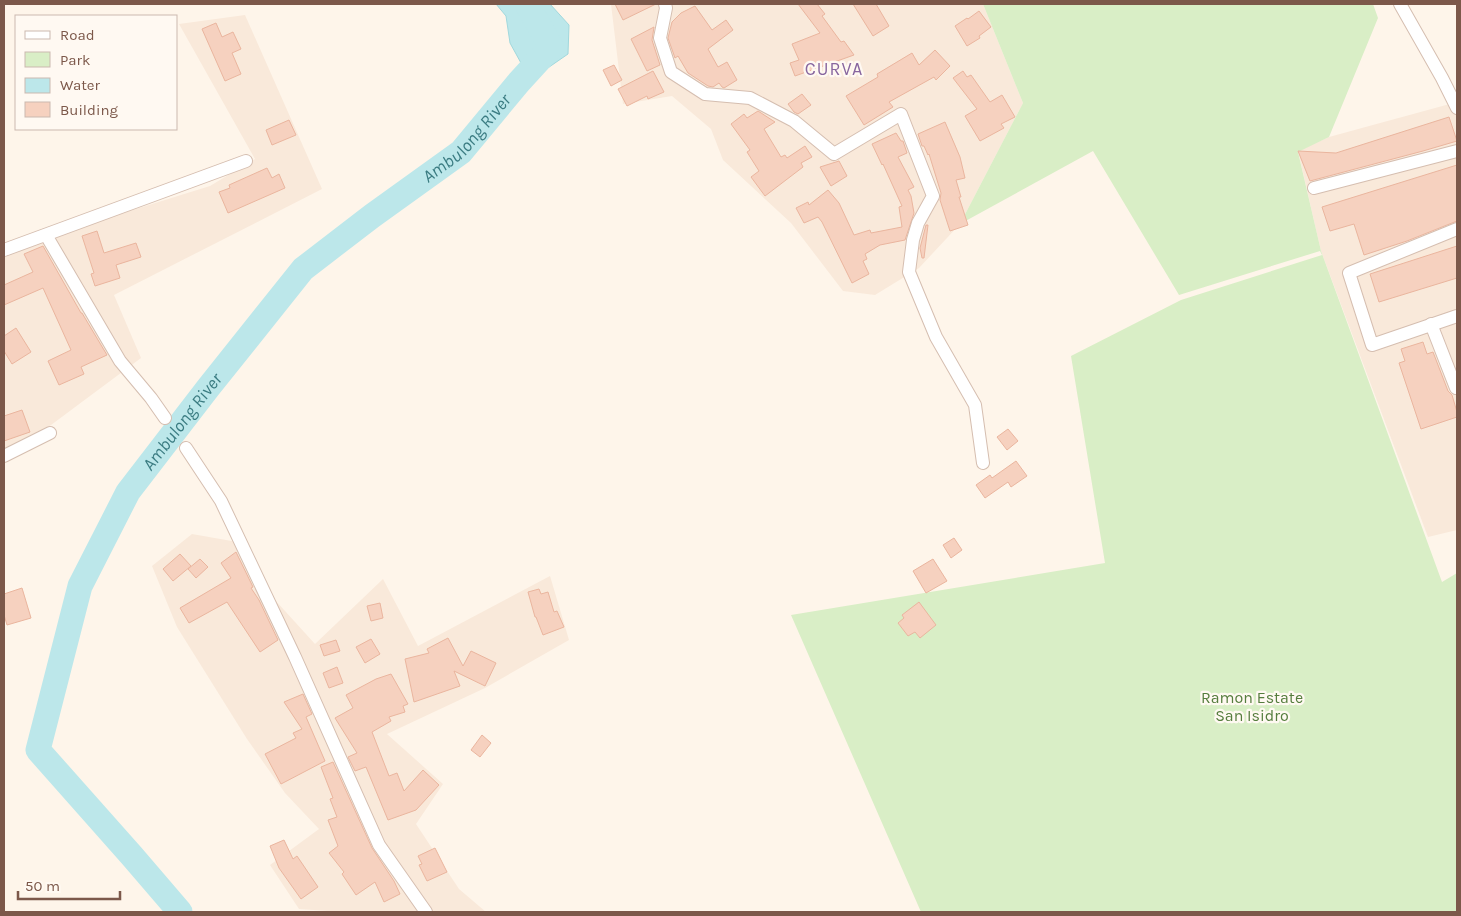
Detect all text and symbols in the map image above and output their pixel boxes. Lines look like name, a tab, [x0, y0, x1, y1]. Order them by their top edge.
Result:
legend	[15, 15, 178, 130]
text: Road	[60, 26, 95, 44]
text: Park	[60, 51, 90, 69]
district label: CURVA	[805, 58, 863, 80]
text: Water	[60, 76, 101, 94]
water label: Ambulong River	[418, 89, 516, 187]
text: Building	[60, 101, 118, 119]
water label: Ambulong River	[138, 368, 227, 475]
park label: Ramon Estate San Isidro	[1201, 688, 1303, 725]
scale bar	[18, 868, 120, 900]
text: 50 m	[25, 877, 60, 895]

